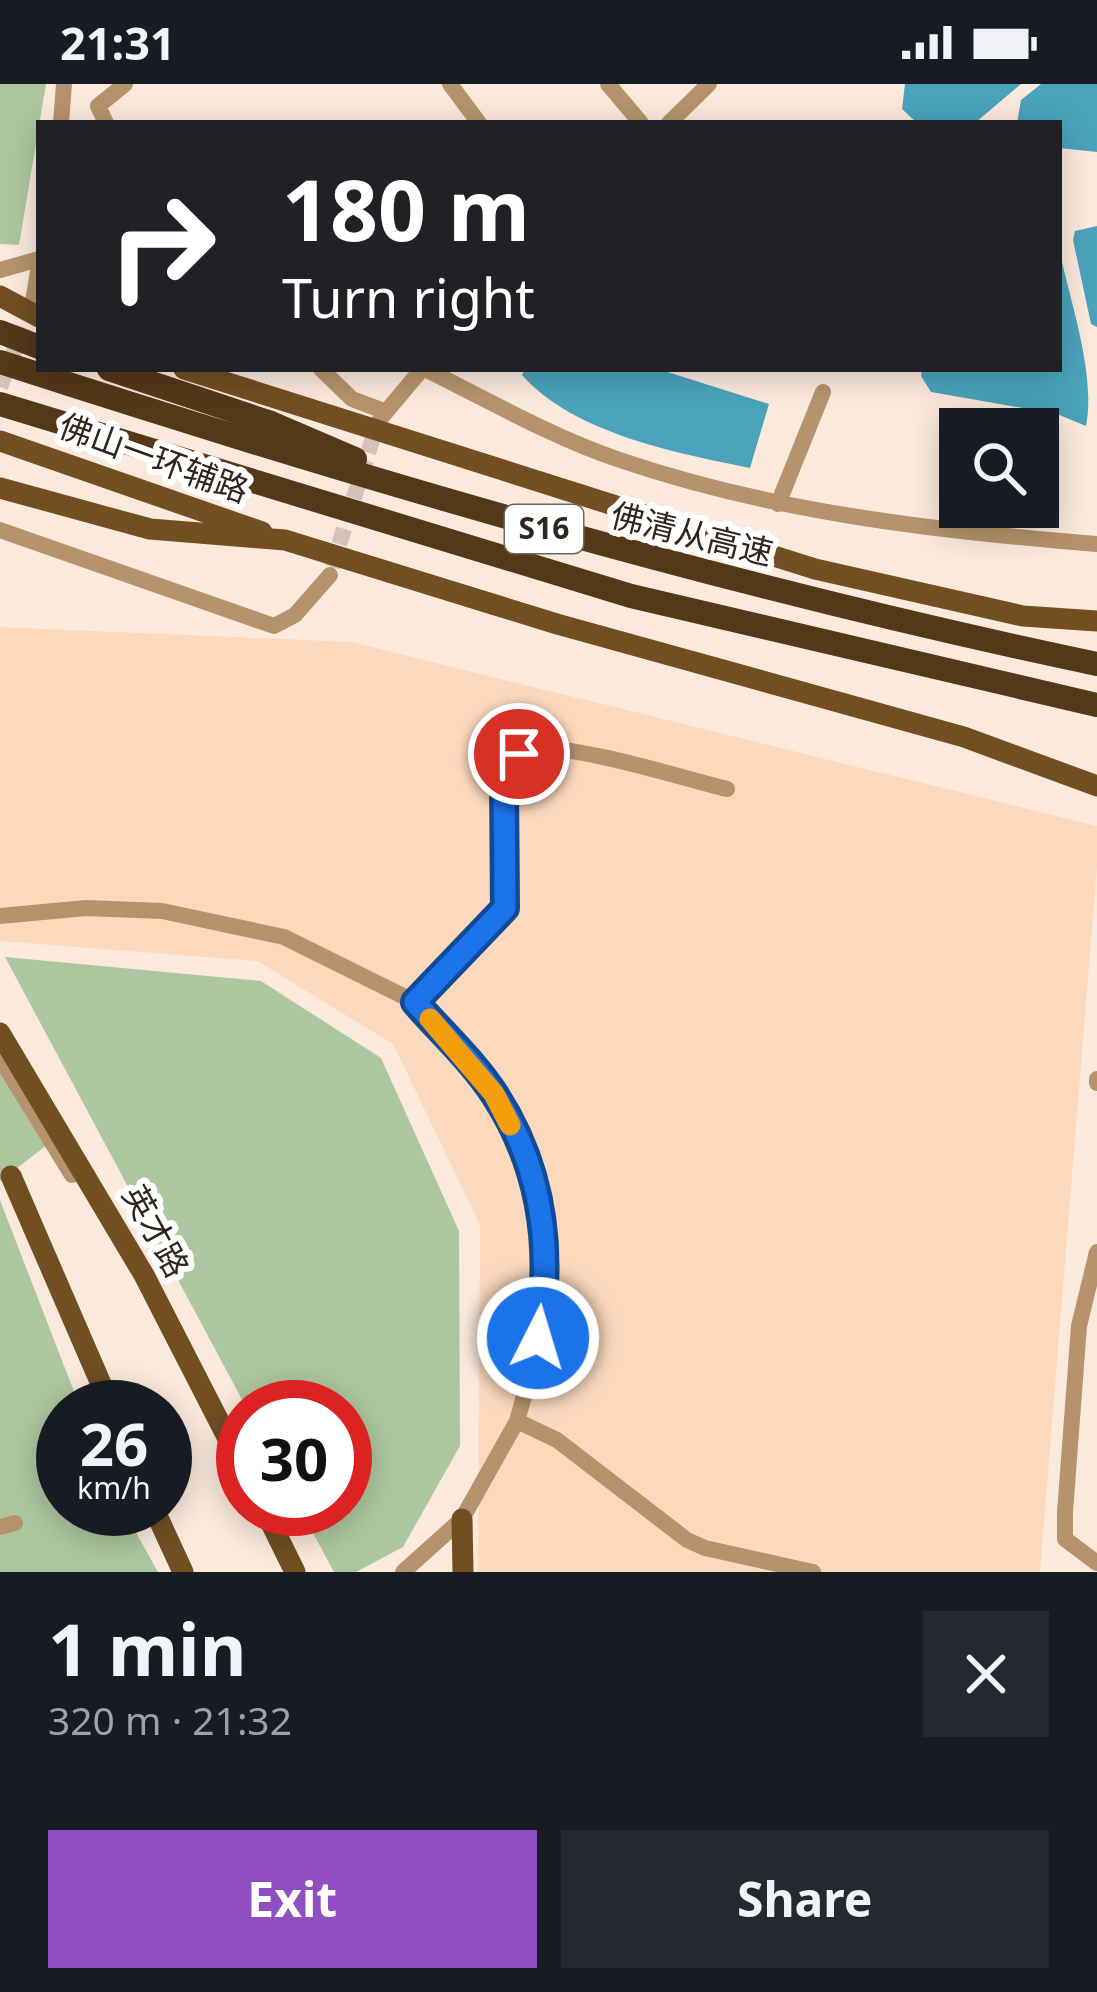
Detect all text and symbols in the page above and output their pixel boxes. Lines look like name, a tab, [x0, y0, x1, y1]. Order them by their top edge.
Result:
text: 21:31	[60, 12, 176, 73]
text: 180 m	[282, 151, 530, 266]
icon: right	[84, 168, 240, 324]
text: Turn right	[282, 260, 535, 334]
street label: 佛山一环辅路	[53, 403, 255, 513]
map controls	[939, 408, 1059, 528]
button: search	[939, 408, 1059, 528]
street label: 佛清从高速	[607, 492, 778, 575]
road number: S16	[505, 505, 583, 553]
pin	[468, 703, 570, 805]
icon: arrive	[486, 721, 552, 787]
street label: 英才路	[113, 1177, 200, 1285]
position arrow	[475, 1275, 601, 1401]
speed limit sign: 30	[216, 1380, 372, 1536]
text: 26	[80, 1402, 148, 1484]
text: km/h	[77, 1467, 151, 1508]
text: 1 min	[48, 1599, 246, 1697]
button: close	[923, 1611, 1049, 1737]
text: 320 m · 21:32	[48, 1693, 292, 1746]
button: Exit	[48, 1830, 537, 1968]
button: Share	[561, 1830, 1049, 1968]

